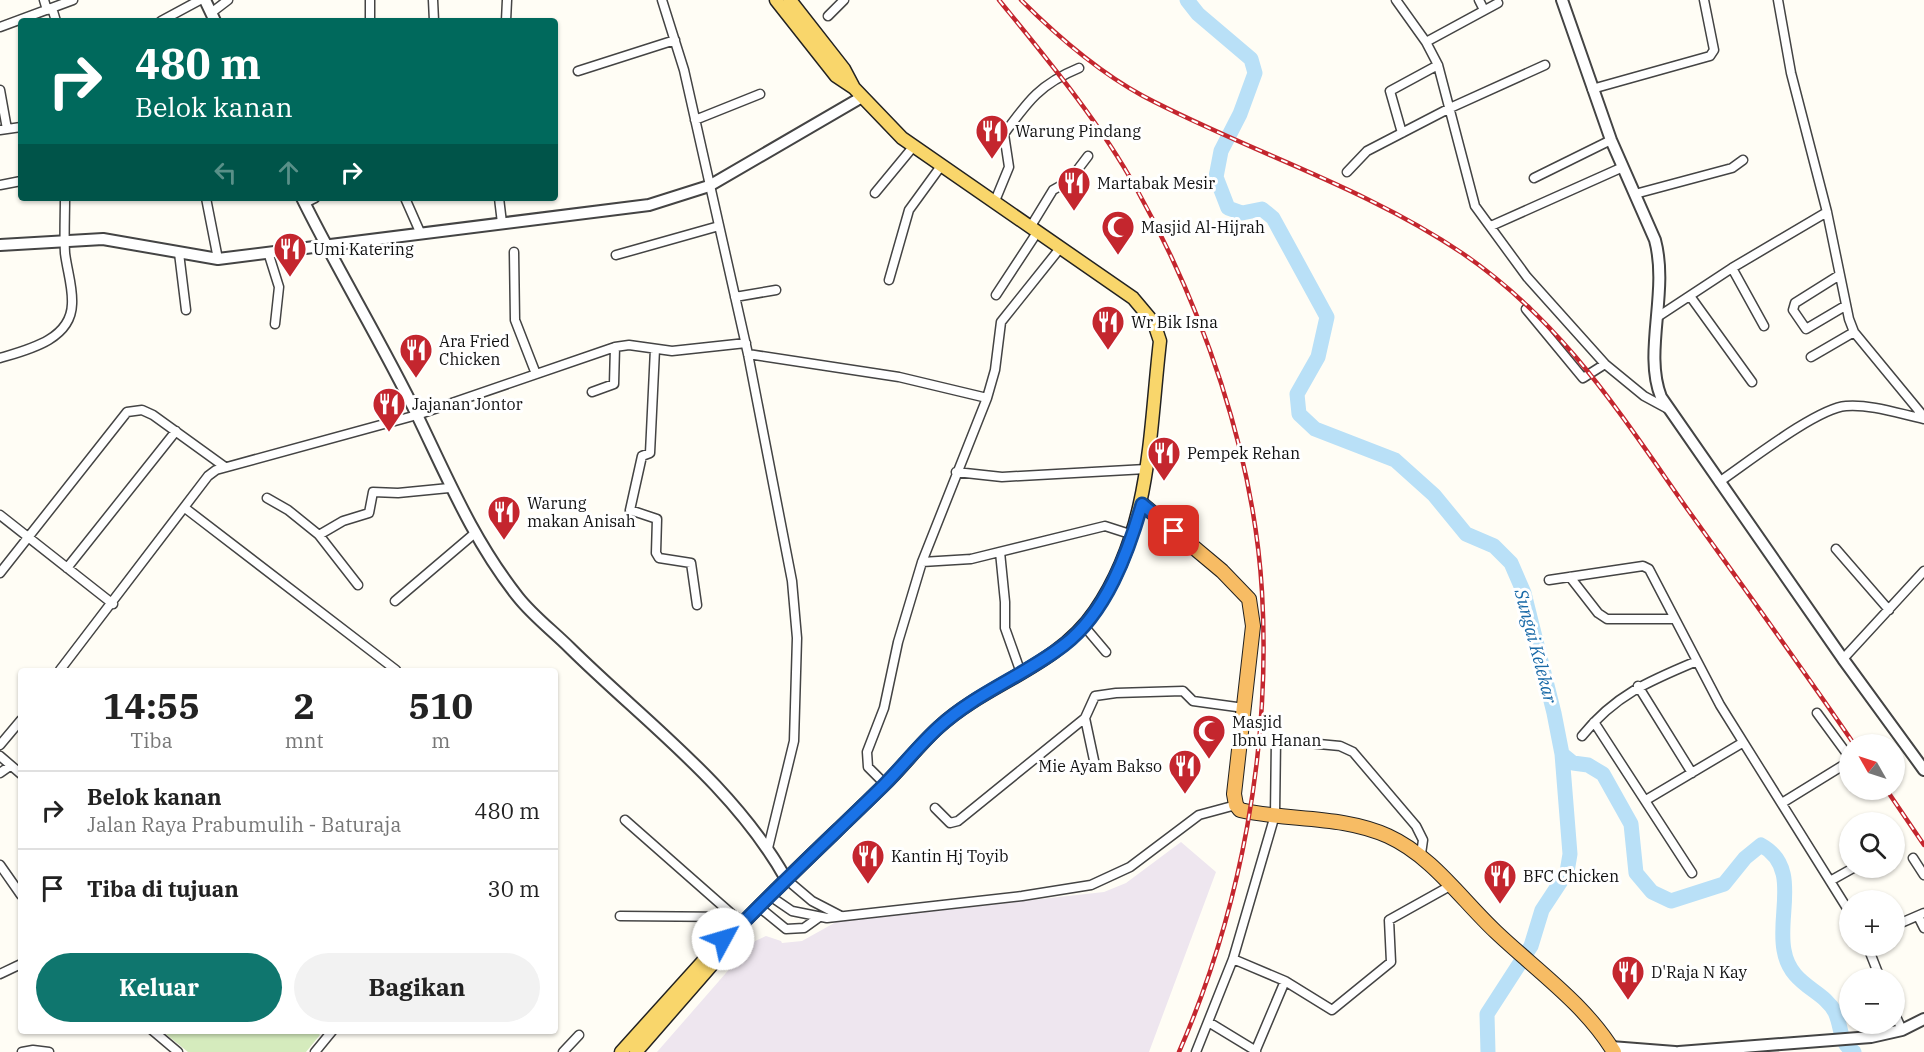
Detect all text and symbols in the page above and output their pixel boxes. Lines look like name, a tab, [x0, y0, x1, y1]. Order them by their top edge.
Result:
text: 480 m	[135, 36, 261, 91]
icon: right	[36, 42, 114, 120]
text: Belok kanan	[135, 89, 293, 124]
restaurant icon: Warung Pindang	[974, 113, 1010, 160]
place label: Warung Pindang	[1015, 121, 1141, 141]
icon: left	[209, 156, 242, 189]
icon: ahead	[272, 156, 305, 189]
icon: right	[335, 156, 368, 189]
restaurant icon: Martabak Mesir	[1056, 165, 1092, 212]
place label: Martabak Mesir	[1097, 173, 1215, 193]
mosque icon: Masjid Al-Hijrah	[1100, 209, 1136, 256]
place label: Masjid Al-Hijrah	[1141, 217, 1265, 237]
restaurant icon: Umi Katering	[272, 231, 308, 278]
place label: Umi Katering	[313, 239, 414, 259]
restaurant icon: Wr Bik Isna	[1090, 304, 1126, 351]
place label: Wr Bik Isna	[1131, 312, 1218, 332]
place label: Ara Fried Chicken	[439, 331, 510, 369]
restaurant icon: Ara Fried Chicken	[398, 332, 434, 379]
restaurant icon: Jajanan Jontor	[371, 386, 407, 433]
place label: Jajanan Jontor	[412, 394, 523, 414]
restaurant icon: Pempek Rehan	[1146, 435, 1182, 482]
place label: Pempek Rehan	[1187, 443, 1300, 463]
place label: Warung makan Anisah	[527, 493, 636, 531]
restaurant icon: Warung makan Anisah	[486, 494, 522, 541]
pin	[1148, 505, 1199, 556]
icon: arrive	[1157, 514, 1190, 547]
water label: Sungai Kelekar	[1509, 585, 1563, 707]
text: 14:55	[103, 682, 200, 729]
text: 2	[293, 682, 315, 729]
text: 510	[408, 682, 473, 729]
place label: Masjid Ibnu Hanan	[1232, 712, 1321, 750]
mosque icon: Masjid Ibnu Hanan	[1191, 713, 1227, 760]
text: Tiba	[130, 727, 173, 754]
text: mnt	[285, 727, 324, 754]
text: m	[431, 727, 450, 754]
north arrow	[1839, 734, 1905, 800]
map controls	[1839, 734, 1905, 1034]
restaurant icon: Mie Ayam Bakso	[1167, 748, 1203, 795]
place label: Mie Ayam Bakso	[1038, 756, 1162, 776]
text: Belok kanan	[87, 782, 222, 811]
icon: right	[36, 794, 69, 827]
text: 480 m	[474, 796, 540, 825]
text: Jalan Raya Prabumulih - Baturaja	[87, 811, 401, 838]
button: search	[1839, 812, 1905, 878]
restaurant icon: Kantin Hj Toyib	[850, 838, 886, 885]
place label: Kantin Hj Toyib	[891, 846, 1009, 866]
restaurant icon: BFC Chicken	[1482, 858, 1518, 905]
place label: BFC Chicken	[1523, 866, 1619, 886]
icon: arrive	[36, 872, 69, 905]
text: Tiba di tujuan	[87, 874, 239, 903]
text: 30 m	[488, 874, 540, 903]
button: +	[1839, 890, 1905, 956]
position arrow	[691, 907, 755, 971]
button: Keluar	[36, 953, 282, 1022]
button: Bagikan	[294, 953, 540, 1022]
restaurant icon: D'Raja N Kay	[1610, 954, 1646, 1001]
place label: D'Raja N Kay	[1651, 962, 1748, 982]
button: −	[1839, 968, 1905, 1034]

